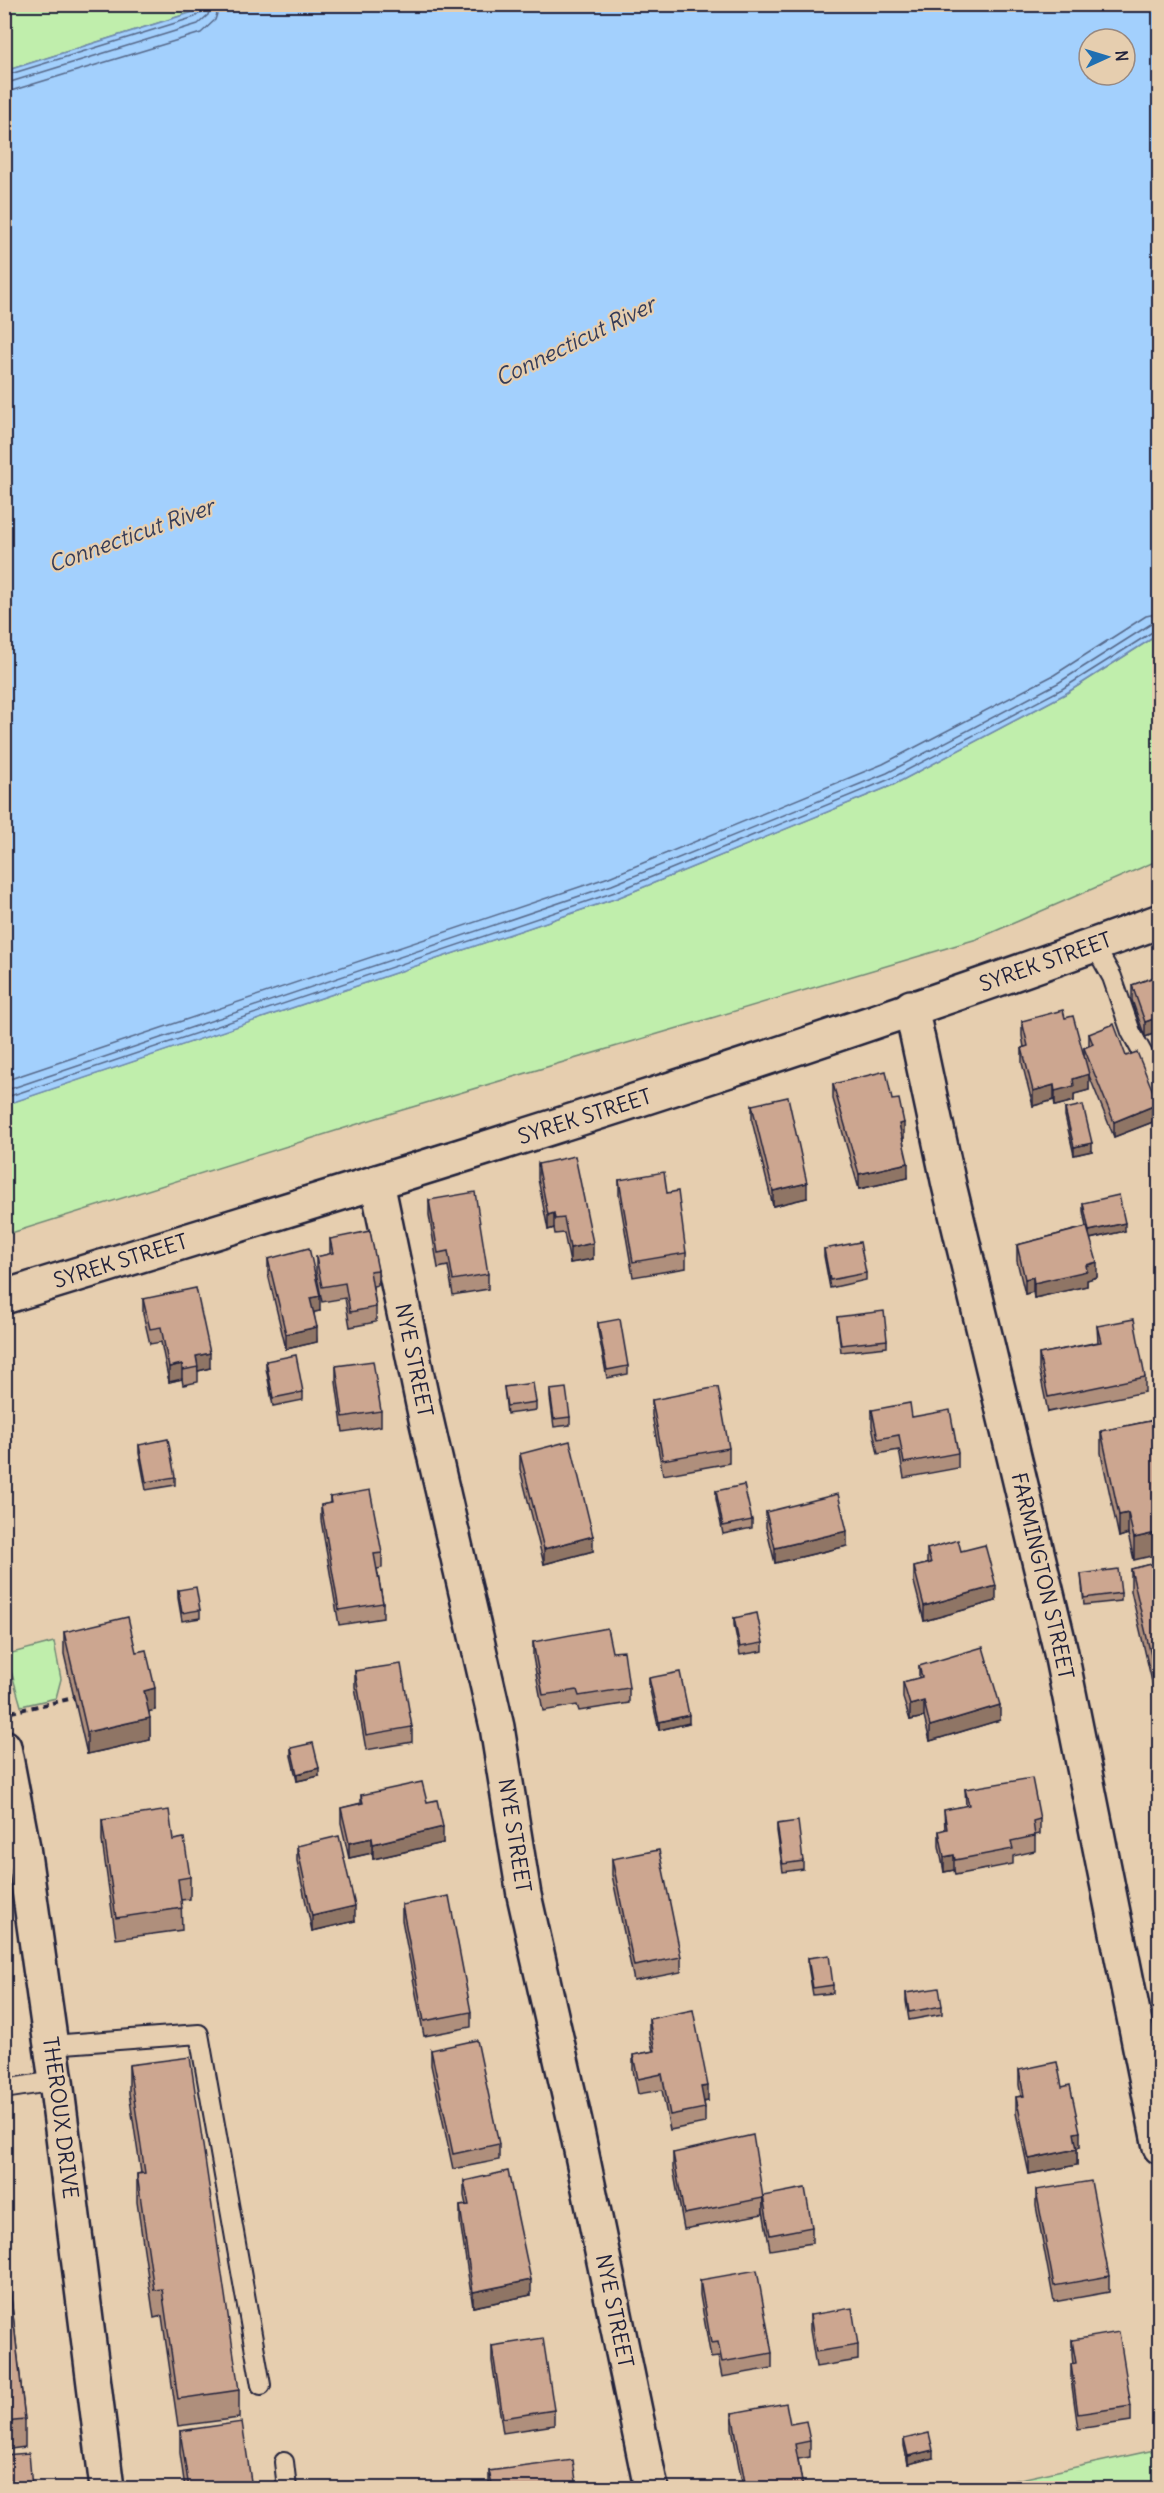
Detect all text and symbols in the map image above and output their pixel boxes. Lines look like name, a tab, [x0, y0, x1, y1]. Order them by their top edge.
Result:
north arrow	[1077, 27, 1137, 87]
text: N	[1112, 50, 1132, 62]
water label: Connecticut River	[490, 289, 662, 392]
water label: Connecticut River	[44, 491, 221, 578]
street label: SYREK STREET	[975, 926, 1115, 998]
street label: SYREK STREET	[514, 1082, 655, 1150]
street label: SYREK STREET	[50, 1227, 191, 1294]
street label: NYE STREET	[389, 1301, 439, 1419]
street label: FARMINGTON STREET	[1005, 1470, 1080, 1682]
street label: NYE STREET	[492, 1776, 537, 1894]
street label: THEROUX DRIVE	[37, 2035, 85, 2200]
street label: NYE STREET	[590, 2252, 640, 2370]

